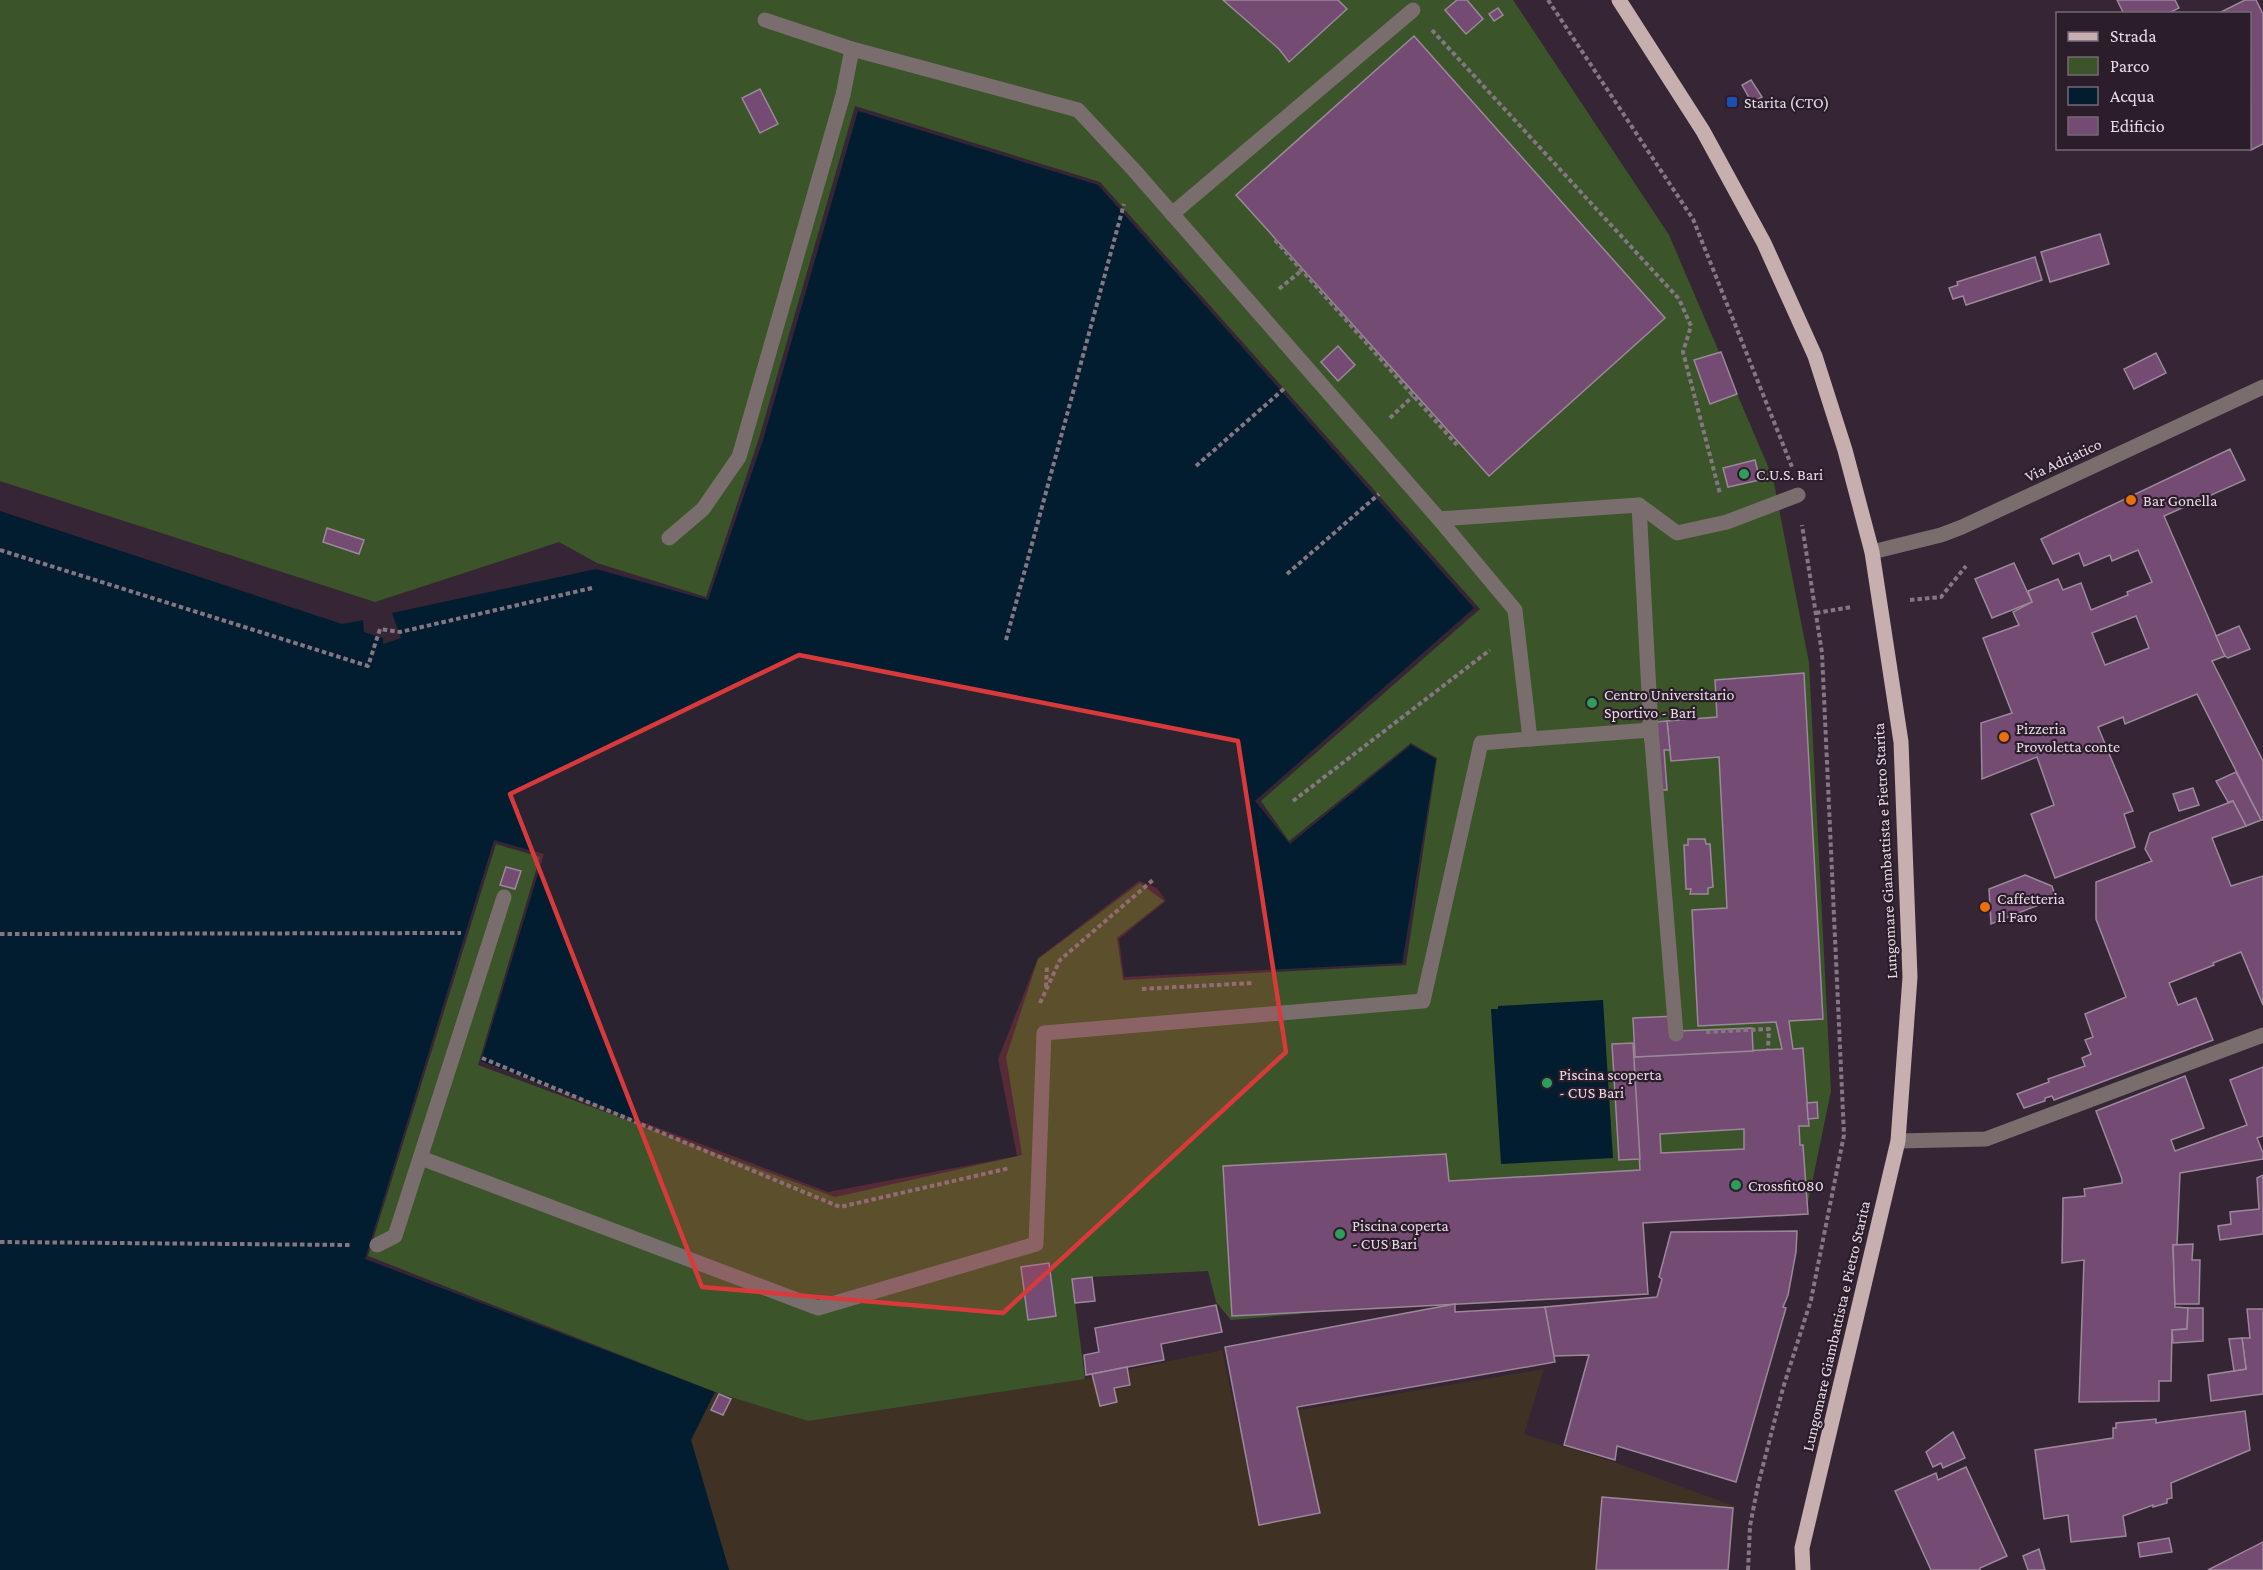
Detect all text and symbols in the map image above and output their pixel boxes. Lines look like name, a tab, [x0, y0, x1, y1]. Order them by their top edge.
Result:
legend	[2056, 12, 2251, 150]
text: Strada	[2110, 26, 2157, 46]
text: Parco	[2110, 56, 2149, 76]
text: Acqua	[2110, 86, 2155, 106]
place label: Starita (CTO)	[1744, 94, 1829, 112]
marker: Starita (CTO)	[1725, 95, 1739, 109]
text: Edificio	[2110, 116, 2165, 136]
street label: Via Adriatico	[2022, 435, 2104, 485]
place label: C.U.S. Bari	[1756, 466, 1823, 483]
marker: C.U.S. Bari	[1737, 467, 1751, 481]
place label: Bar Gonella	[2143, 492, 2218, 509]
marker: Bar Gonella	[2124, 493, 2138, 507]
place label: Centro Universitario Sportivo - Bari	[1604, 686, 1735, 722]
marker: Centro Universitario Sportivo - Bari	[1585, 696, 1599, 710]
place label: Pizzeria Provoletta conte	[2016, 720, 2120, 755]
street label: Lungomare Giambattista e Pietro Starita	[1870, 722, 1901, 980]
marker: Pizzeria Provoletta conte	[1997, 730, 2011, 744]
place label: Caffetteria Il Faro	[1997, 890, 2066, 925]
marker: Caffetteria Il Faro	[1978, 900, 1992, 914]
place label: Piscina scoperta - CUS Bari	[1559, 1066, 1662, 1101]
marker: Piscina scoperta - CUS Bari	[1540, 1076, 1554, 1090]
place label: Crossfit080	[1748, 1177, 1824, 1194]
marker: Crossfit080	[1729, 1178, 1743, 1192]
street label: Lungomare Giambattista e Pietro Starita	[1799, 1199, 1874, 1453]
place label: Piscina coperta - CUS Bari	[1352, 1217, 1449, 1252]
marker: Piscina coperta - CUS Bari	[1333, 1227, 1347, 1241]

